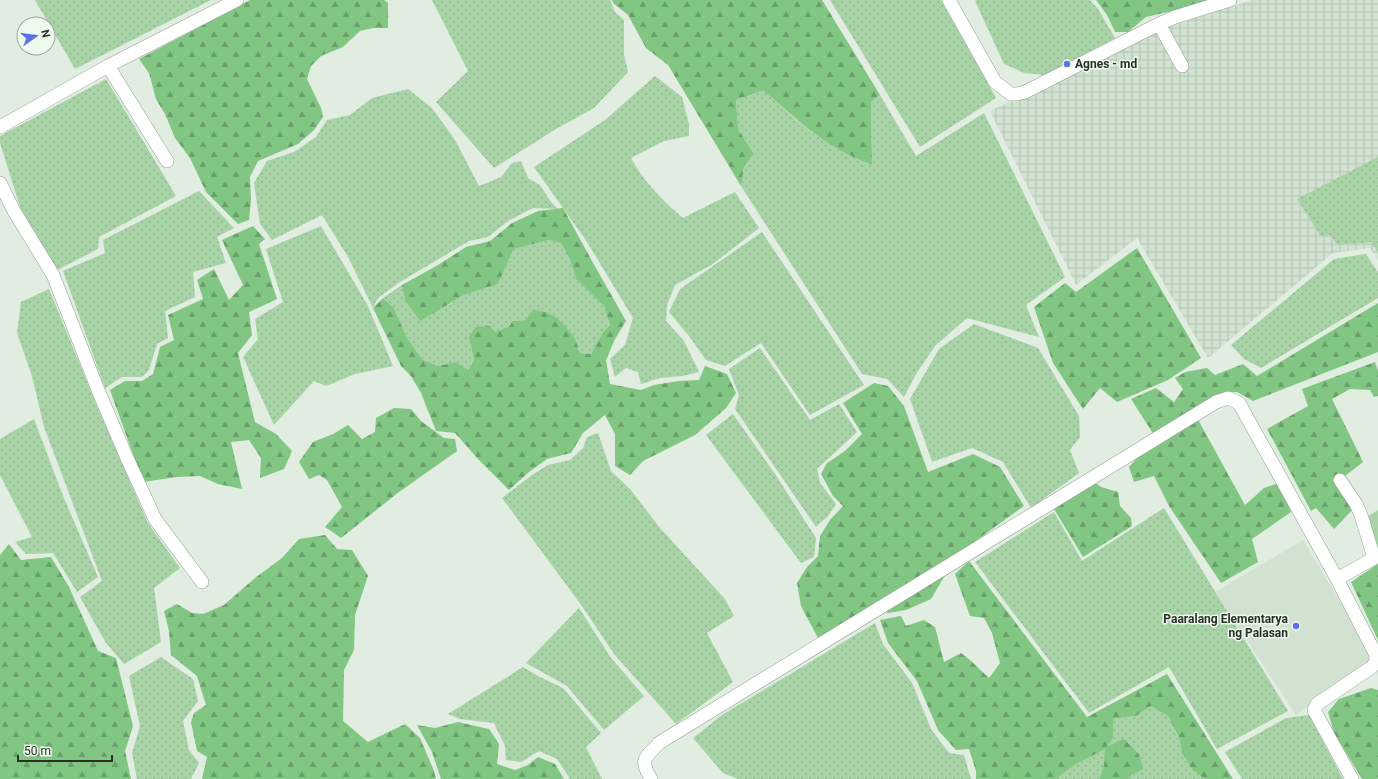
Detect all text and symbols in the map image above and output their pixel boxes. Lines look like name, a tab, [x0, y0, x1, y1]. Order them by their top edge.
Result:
north arrow	[16, 16, 56, 56]
text: N	[38, 28, 53, 39]
place label: Agnes - md	[1075, 57, 1137, 71]
marker: Agnes - md	[1062, 59, 1072, 69]
place label: Paaralang Elementarya ng Palasan	[1163, 612, 1289, 640]
marker: Paaralang Elementarya ng Palasan	[1291, 621, 1301, 631]
scale bar	[18, 737, 112, 763]
text: 50 m	[24, 744, 51, 758]

